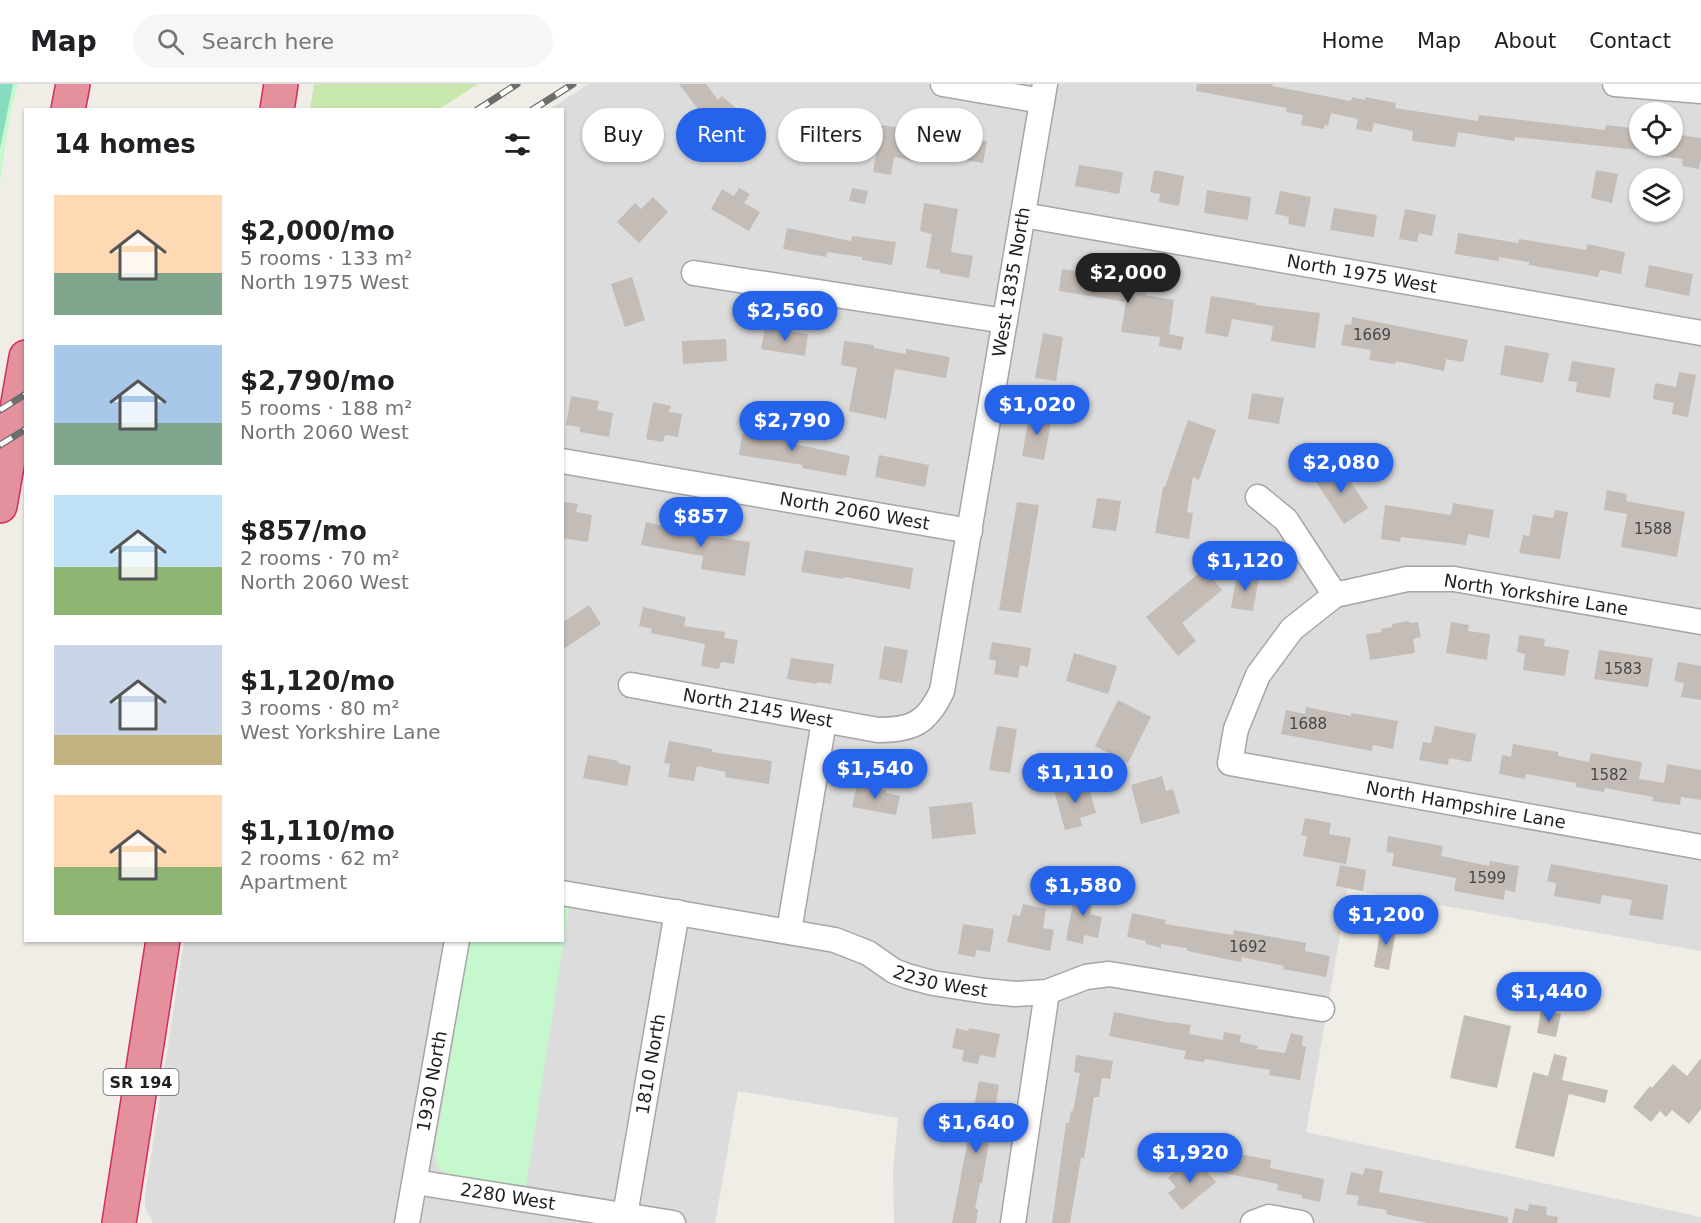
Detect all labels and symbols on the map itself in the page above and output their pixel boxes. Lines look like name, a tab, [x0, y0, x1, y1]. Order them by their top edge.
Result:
street label: West 1835 North	[988, 205, 1034, 359]
street label: North 1975 West	[1285, 250, 1439, 297]
pin: $2,000	[1079, 253, 1177, 304]
pin: $2,560	[736, 291, 834, 342]
house number: 1669	[1353, 326, 1391, 344]
pin: $1,020	[988, 385, 1086, 436]
pin: $2,790	[743, 401, 841, 452]
pin: $2,080	[1292, 443, 1390, 494]
street label: North 2060 West	[778, 488, 931, 534]
pin: $857	[665, 497, 737, 548]
house number: 1588	[1634, 520, 1672, 538]
pin: $1,120	[1196, 541, 1294, 592]
street label: North Yorkshire Lane	[1442, 570, 1630, 619]
house number: 1583	[1604, 660, 1642, 678]
street label: North 2145 West	[681, 684, 835, 732]
house number: 1688	[1289, 715, 1327, 733]
pin: $1,540	[826, 749, 924, 800]
pin: $1,110	[1026, 753, 1124, 804]
house number: 1582	[1590, 766, 1628, 784]
street label: North Hampshire Lane	[1364, 776, 1568, 833]
pin: $1,580	[1034, 866, 1132, 917]
house number: 1599	[1468, 869, 1506, 887]
pin: $1,200	[1337, 895, 1435, 946]
house number: 1692	[1229, 938, 1267, 956]
street label: 2230 West	[890, 961, 989, 1001]
pin: $1,440	[1500, 972, 1598, 1023]
street label: 1810 North	[631, 1012, 669, 1116]
street label: 1930 North	[412, 1029, 451, 1133]
road number: SR 194	[104, 1069, 178, 1095]
pin: $1,640	[927, 1103, 1025, 1154]
pin: $1,920	[1141, 1133, 1239, 1184]
street label: 2280 West	[459, 1178, 557, 1214]

